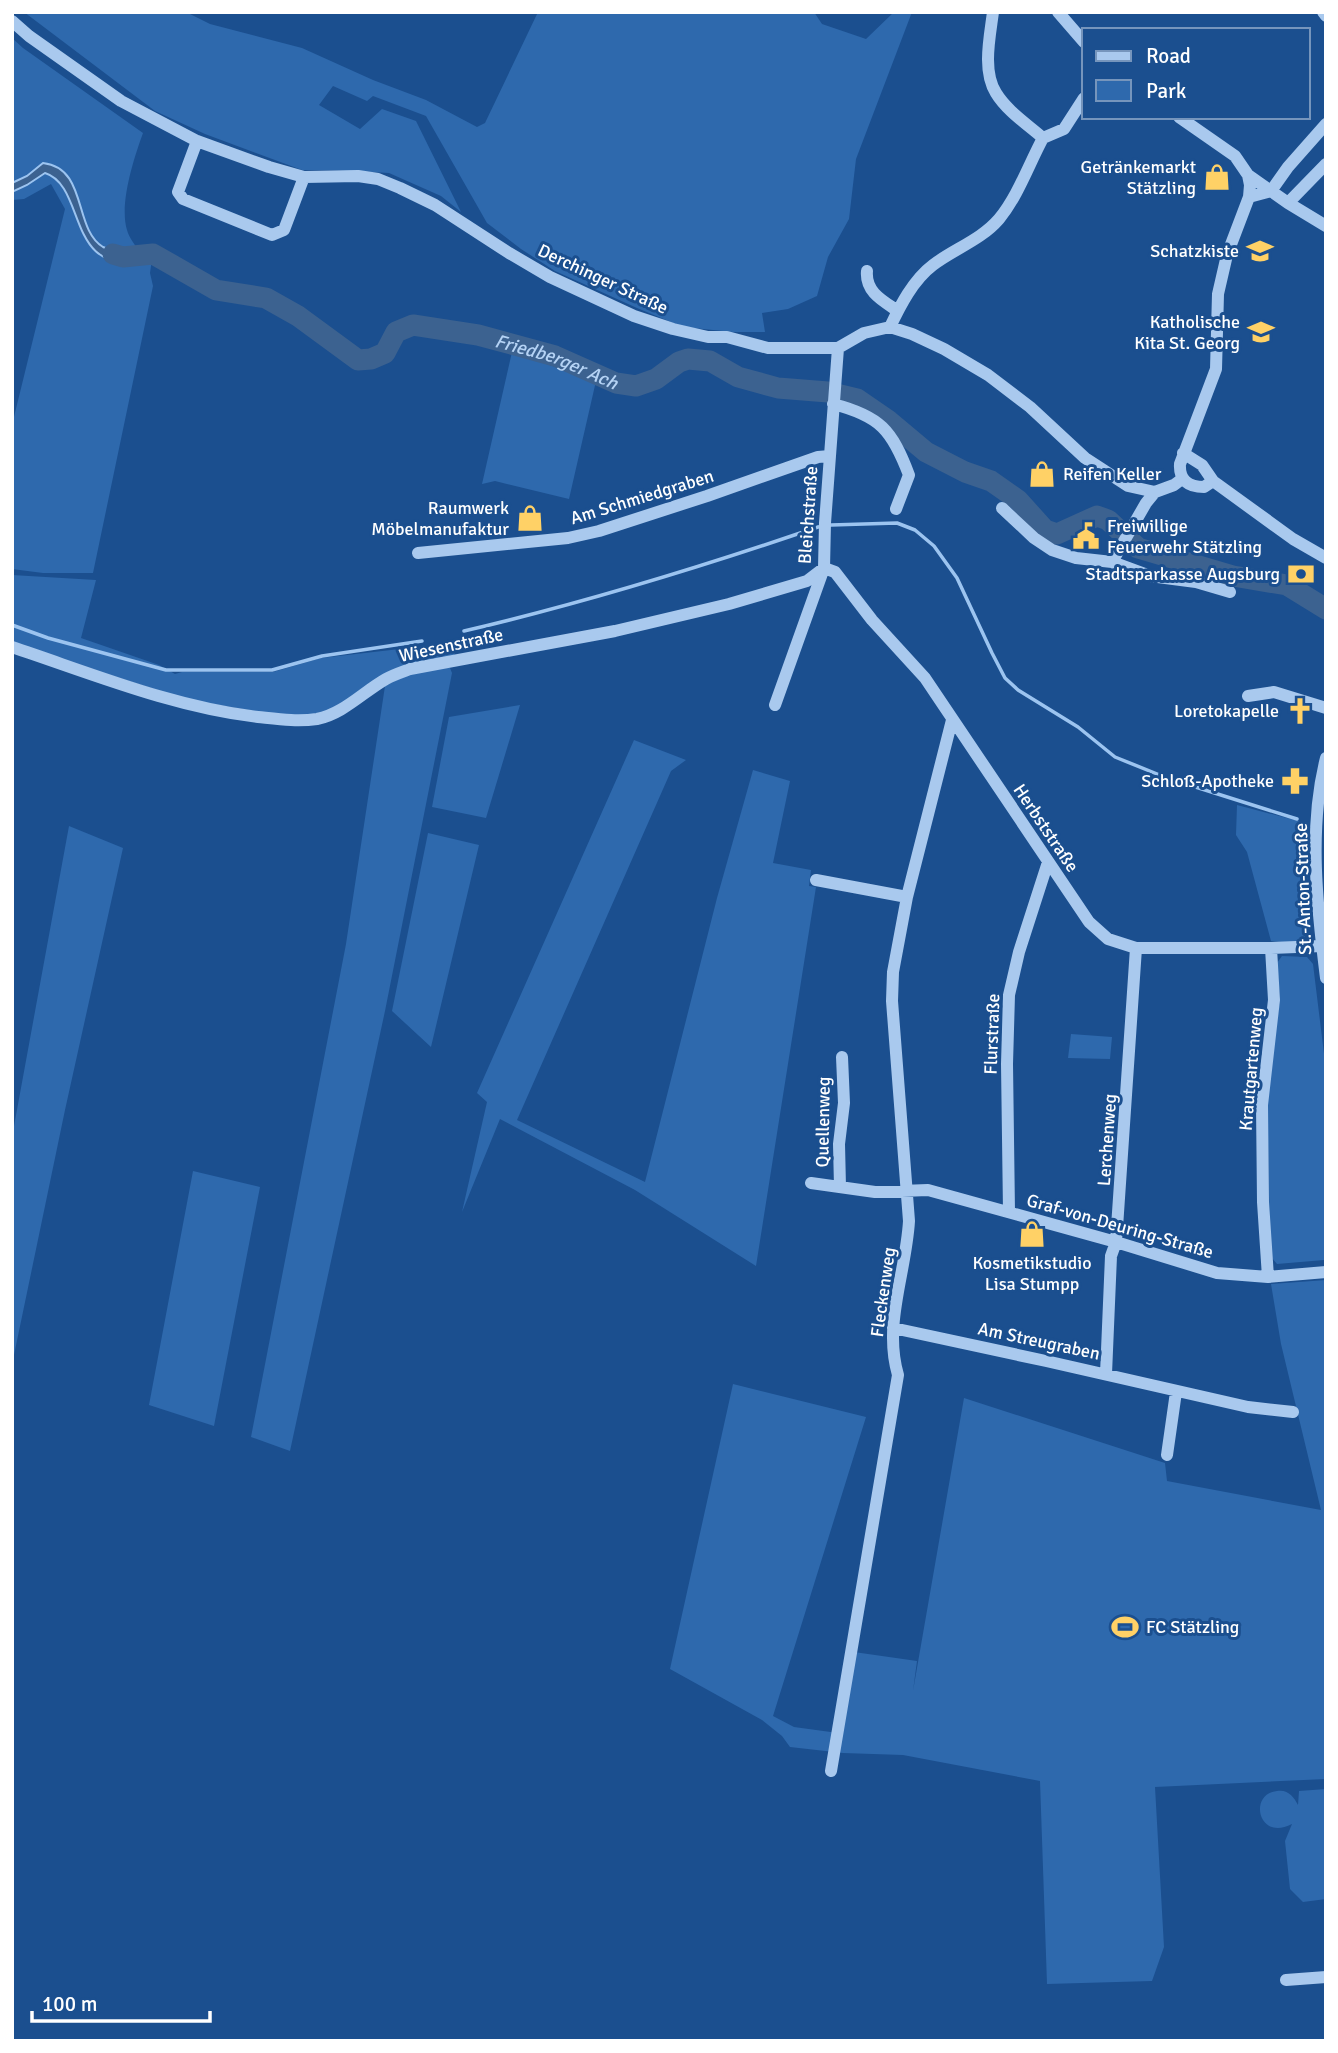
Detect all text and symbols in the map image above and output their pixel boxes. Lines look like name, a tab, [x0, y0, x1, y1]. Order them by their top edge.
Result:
legend	[1082, 28, 1310, 119]
text: Road	[1146, 43, 1191, 69]
text: Park	[1146, 78, 1187, 104]
place label: Getränkemarkt Stätzling	[1081, 156, 1196, 199]
shop icon: Getränkemarkt Stätzling	[1202, 162, 1232, 192]
school or university icon: Schatzkiste	[1245, 236, 1275, 266]
street label: Derchinger Straße	[534, 239, 672, 319]
place label: Schatzkiste	[1150, 240, 1239, 262]
place label: Katholische Kita St. Georg	[1134, 311, 1240, 354]
school or university icon: Katholische Kita St. Georg	[1246, 317, 1276, 347]
water label: Friedberger Ach	[492, 329, 622, 396]
shop icon: Reifen Keller	[1027, 459, 1057, 489]
place label: Reifen Keller	[1063, 463, 1162, 485]
street label: Am Schmiedgraben	[568, 465, 716, 529]
street label: Bleichstraße	[794, 465, 822, 565]
place label: Raumwerk Möbelmanufaktur	[371, 497, 509, 540]
shop icon: Raumwerk Möbelmanufaktur	[515, 503, 545, 533]
place label: Freiwillige Feuerwehr Stätzling	[1107, 515, 1262, 558]
public building icon: Freiwillige Feuerwehr Stätzling	[1071, 521, 1101, 551]
bank icon: Stadtsparkasse Augsburg	[1286, 559, 1316, 589]
place label: Stadtsparkasse Augsburg	[1085, 563, 1280, 585]
street label: Wiesenstraße	[397, 623, 505, 667]
church icon: Loretokapelle	[1285, 696, 1315, 726]
place label: Loretokapelle	[1174, 700, 1279, 722]
pharmacy icon: Schloß-Apotheke	[1280, 766, 1310, 796]
place label: Schloß-Apotheke	[1141, 770, 1274, 792]
street label: Herbststraße	[1008, 780, 1084, 876]
street label: St.-Anton-Straße	[1290, 823, 1316, 955]
street label: Flurstraße	[980, 993, 1004, 1075]
street label: Krautgartenweg	[1235, 1006, 1267, 1132]
street label: Quellenweg	[811, 1077, 835, 1167]
street label: Lerchenweg	[1093, 1093, 1121, 1187]
street label: Graf-von-Deuring-Straße	[1024, 1189, 1216, 1263]
shop icon: Kosmetikstudio Lisa Stumpp	[1017, 1219, 1047, 1249]
street label: Fleckenweg	[866, 1246, 900, 1338]
place label: Kosmetikstudio Lisa Stumpp	[972, 1252, 1092, 1295]
street label: Am Streugraben	[976, 1317, 1102, 1365]
sports icon: FC Stätzling	[1110, 1612, 1140, 1642]
place label: FC Stätzling	[1146, 1616, 1239, 1638]
scale bar	[32, 1980, 210, 2024]
text: 100 m	[42, 1991, 97, 2017]

